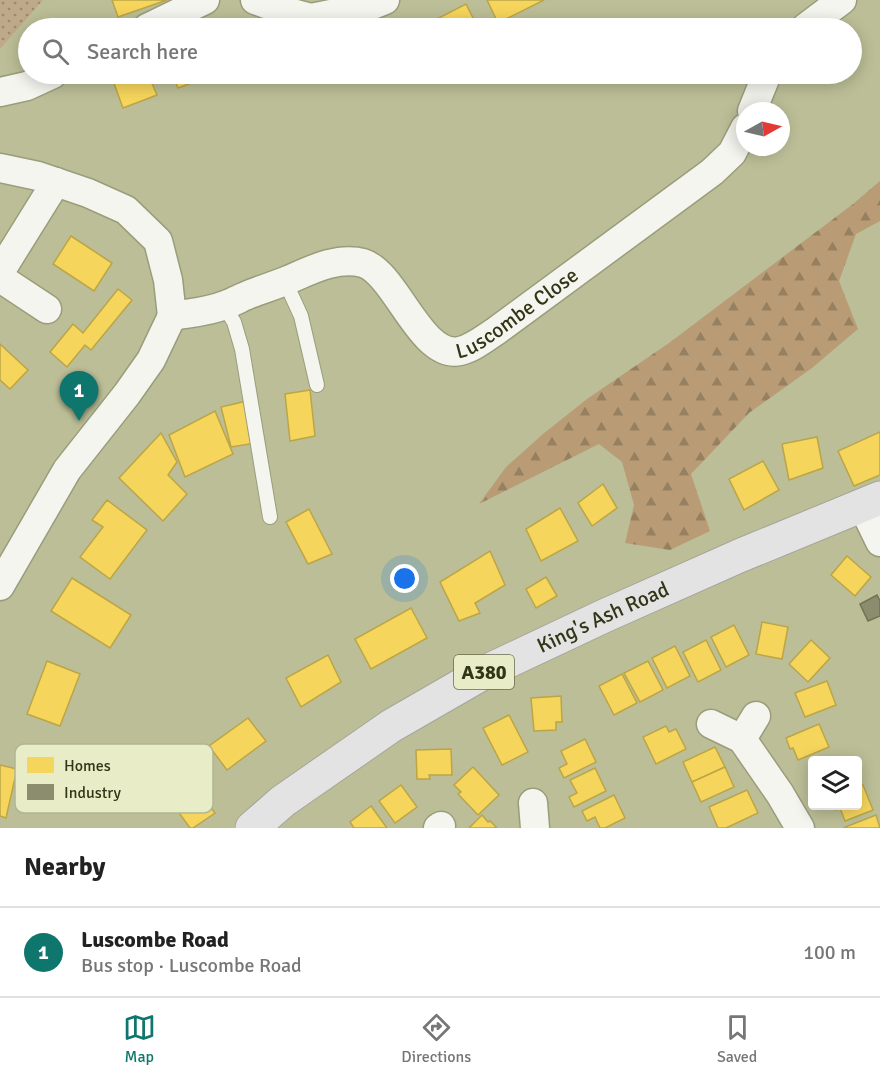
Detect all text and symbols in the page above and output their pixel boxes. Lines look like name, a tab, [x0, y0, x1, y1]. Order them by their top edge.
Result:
search box	[18, 18, 862, 84]
icon: search	[39, 35, 72, 68]
text: Search here	[87, 38, 198, 65]
north arrow	[736, 102, 790, 156]
street label: Luscombe Close	[453, 262, 583, 365]
pin: 1	[60, 372, 98, 421]
your location	[390, 564, 419, 593]
street label: King's Ash Road	[533, 576, 673, 659]
road number: A380	[454, 655, 514, 689]
legend	[15, 744, 213, 813]
text: Homes	[64, 756, 111, 776]
map controls	[808, 756, 862, 810]
button: layers	[808, 756, 862, 810]
text: Industry	[64, 783, 122, 803]
text: Nearby	[24, 851, 105, 883]
text: Luscombe Road	[81, 926, 229, 953]
text: 1	[38, 940, 49, 965]
text: 100 m	[803, 940, 856, 965]
text: Bus stop · Luscombe Road	[81, 953, 302, 978]
tab: Map	[123, 1011, 156, 1067]
tab: Directions	[401, 1011, 471, 1067]
tab: Saved	[717, 1011, 757, 1067]

